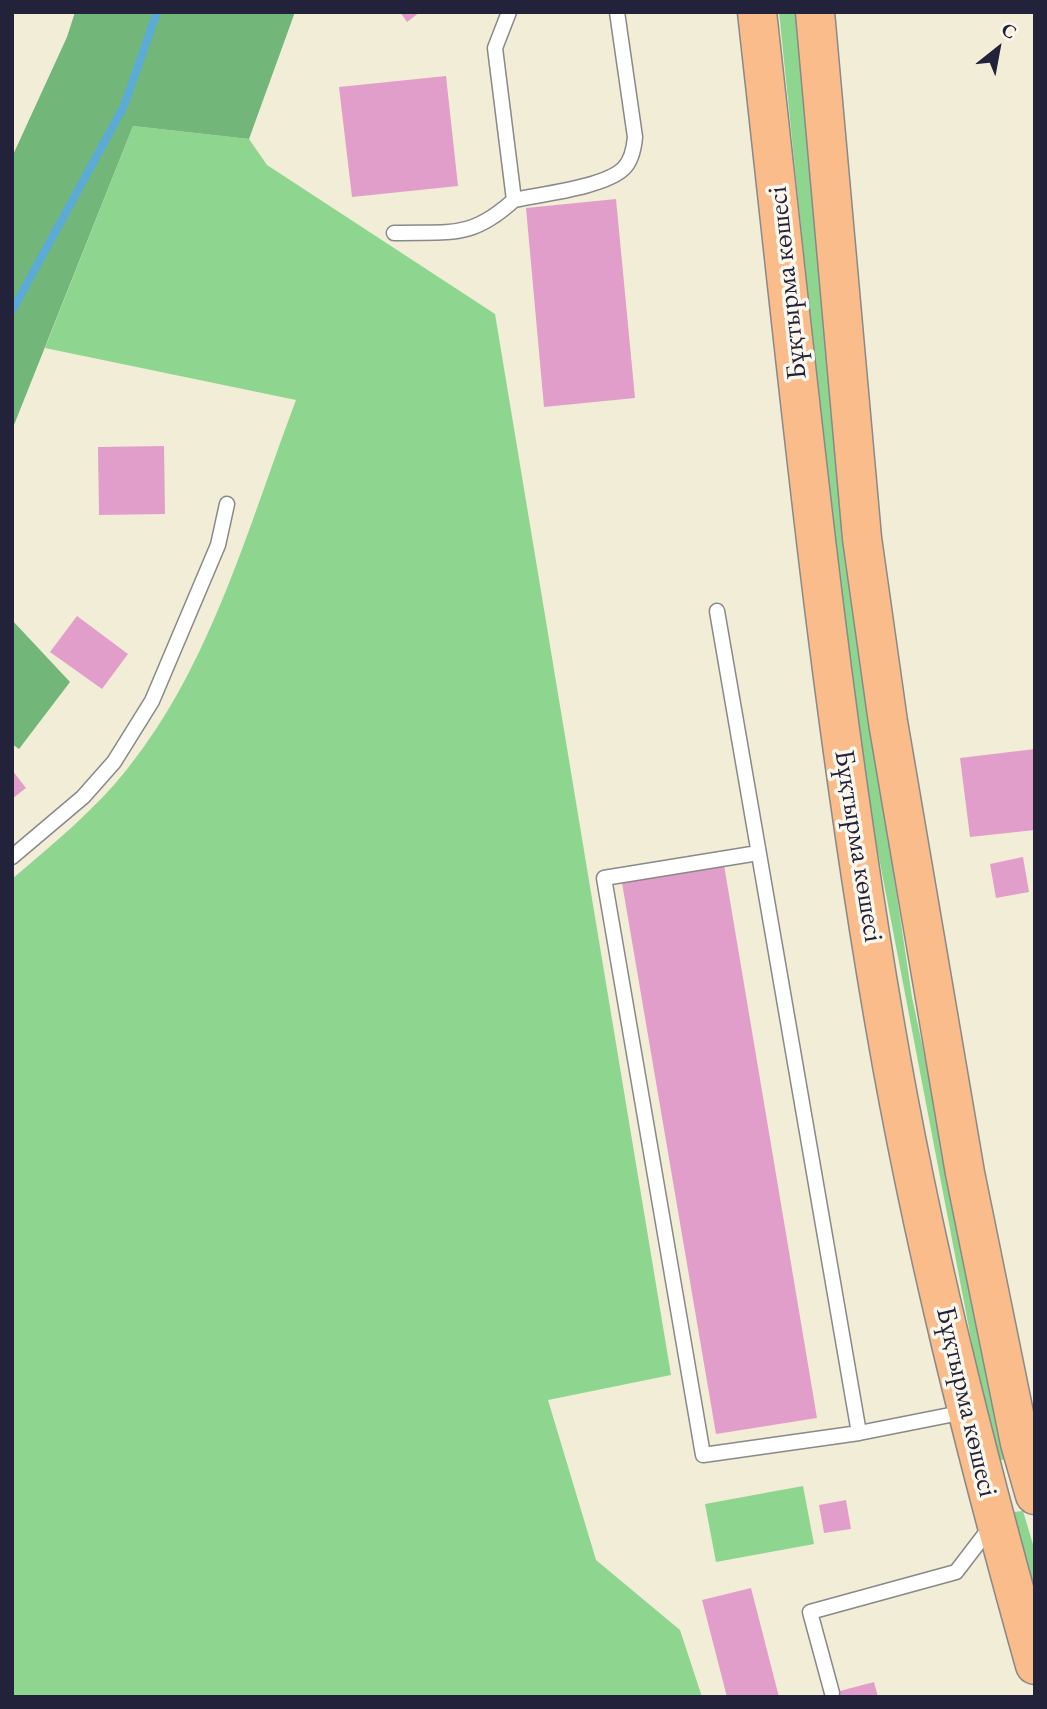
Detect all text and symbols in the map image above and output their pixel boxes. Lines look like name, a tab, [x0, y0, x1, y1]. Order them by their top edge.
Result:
north arrow	[963, 14, 1033, 84]
text: С	[997, 16, 1021, 45]
street label: Бұқтырма көшесі	[761, 185, 815, 381]
street label: Бұқтырма көшесі	[826, 747, 890, 945]
street label: Бұқтырма көшесі	[928, 1304, 1004, 1500]

